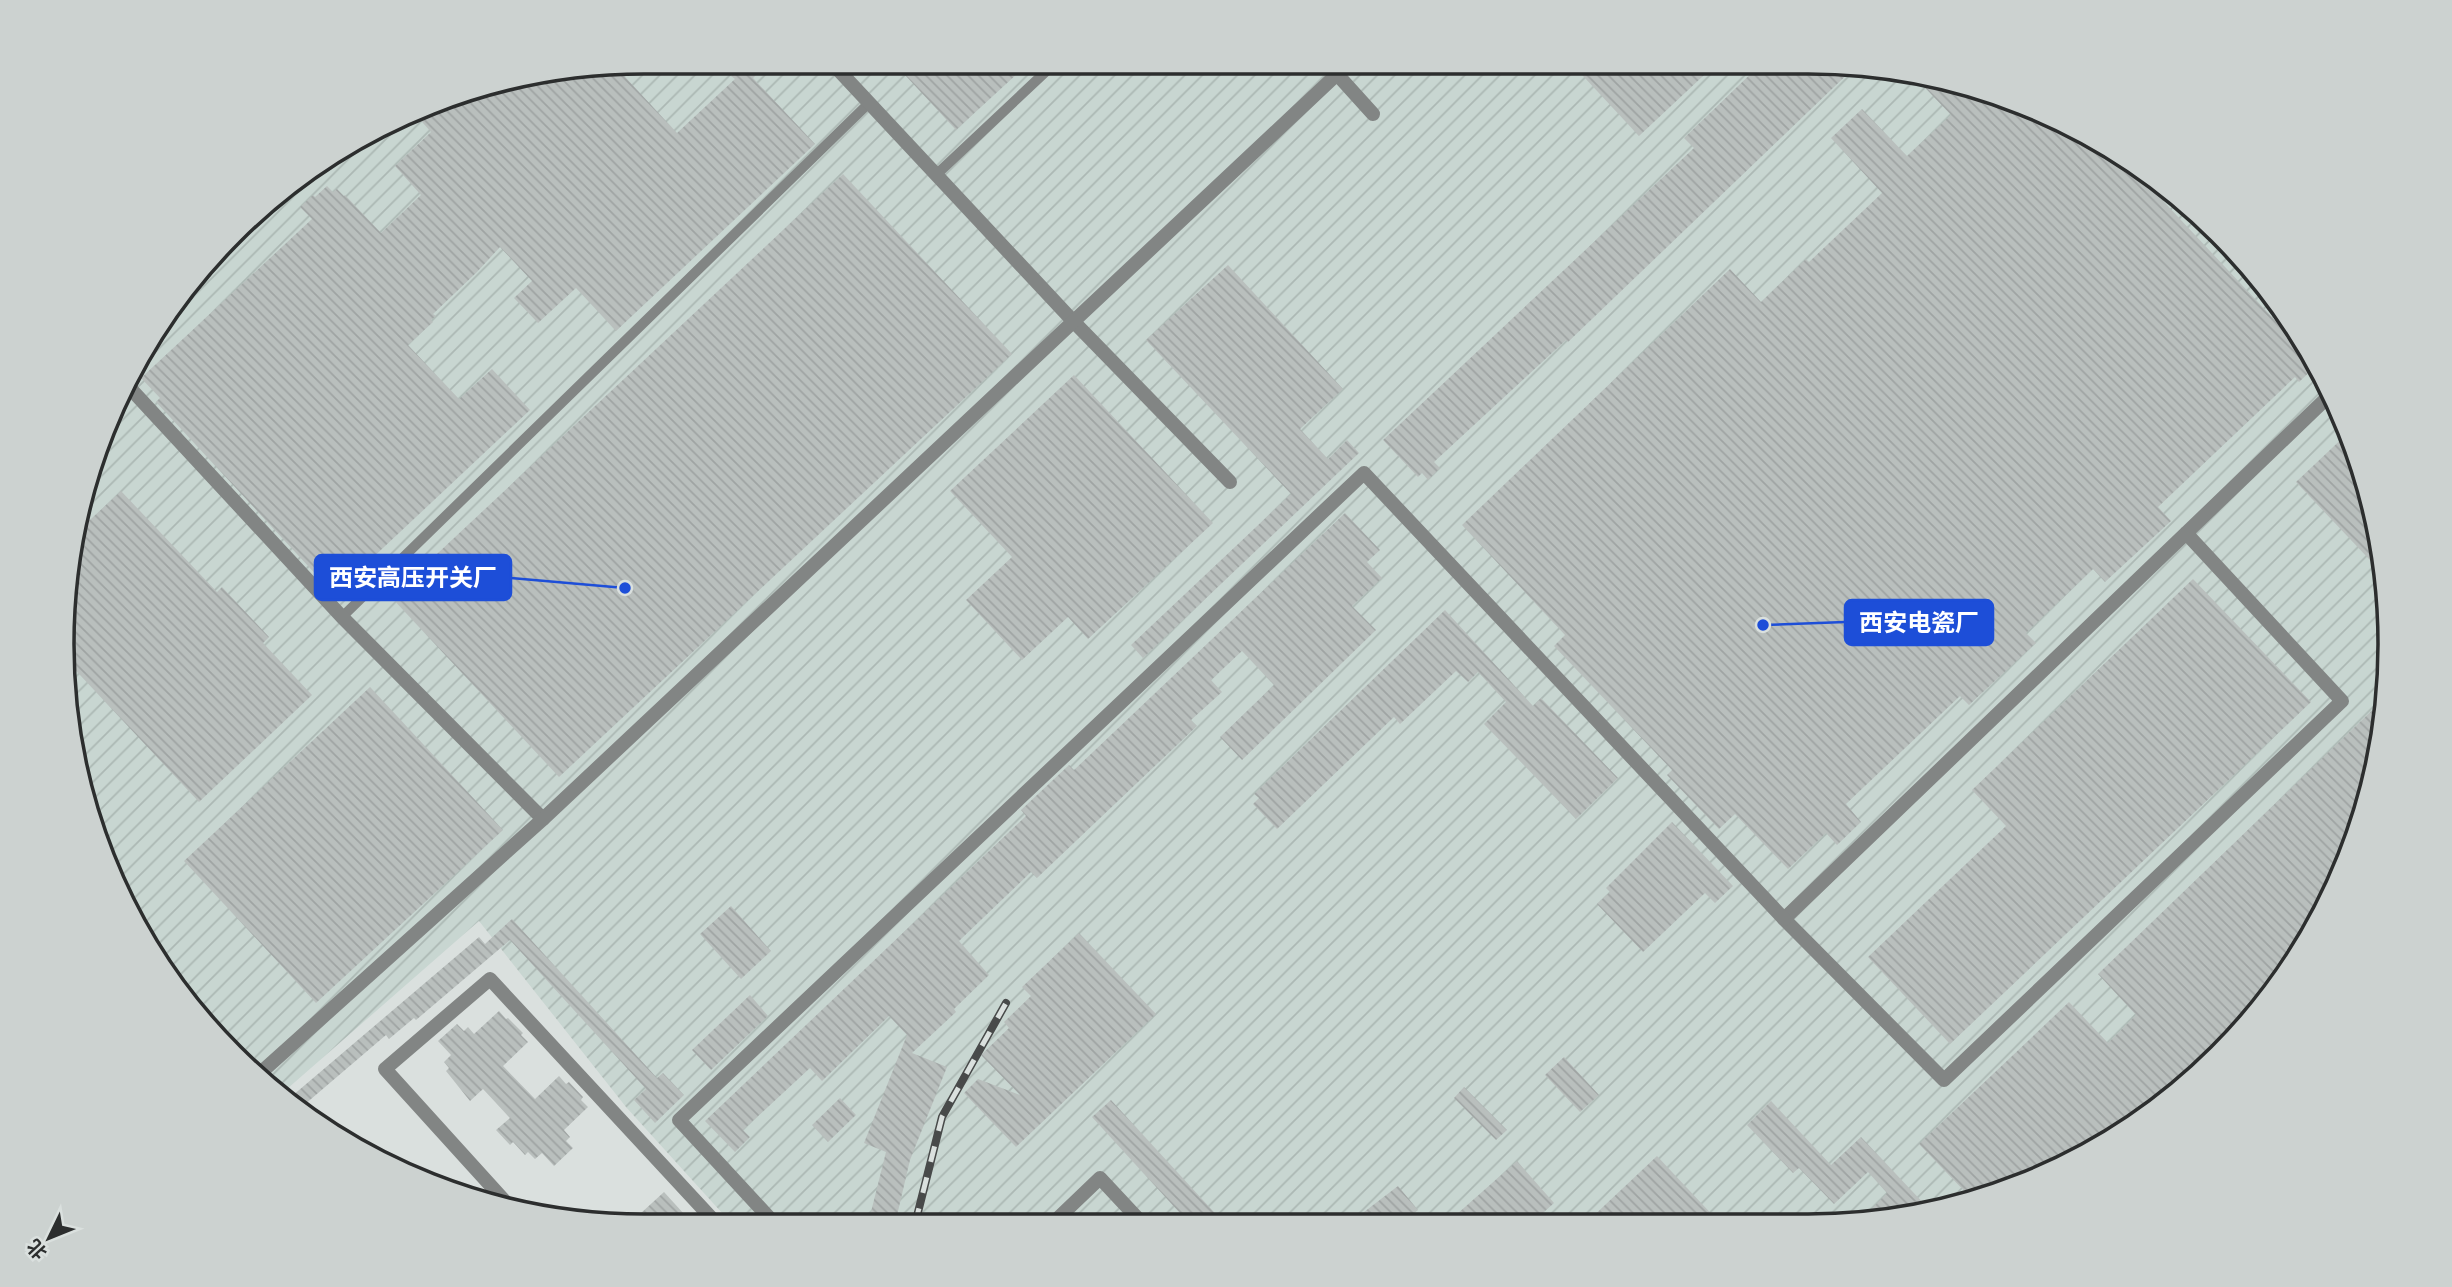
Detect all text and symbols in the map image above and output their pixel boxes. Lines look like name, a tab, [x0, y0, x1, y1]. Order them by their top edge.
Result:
callout: 西安高压开关厂	[315, 555, 511, 600]
text: 西安高压开关厂	[329, 563, 497, 592]
callout: 西安电瓷厂	[1845, 600, 1993, 645]
text: 西安电瓷厂	[1859, 608, 1979, 637]
north arrow	[14, 1203, 84, 1273]
text: 北	[22, 1234, 52, 1264]

